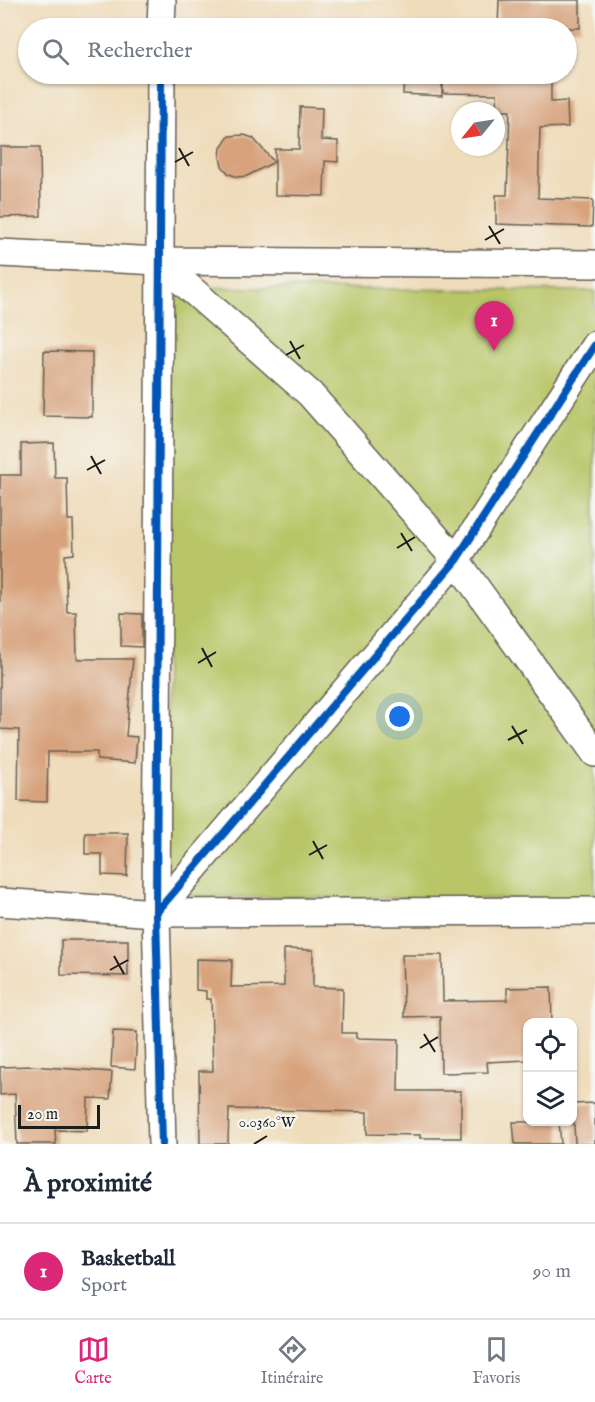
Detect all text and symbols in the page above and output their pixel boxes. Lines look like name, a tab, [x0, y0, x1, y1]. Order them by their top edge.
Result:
search box	[18, 18, 577, 84]
icon: search	[39, 35, 72, 68]
text: Rechercher	[87, 37, 192, 65]
north arrow	[451, 102, 505, 156]
pin: 1	[474, 302, 514, 351]
your location	[385, 702, 414, 731]
map controls	[523, 1018, 577, 1126]
button: locate	[523, 1018, 577, 1072]
button: layers	[523, 1072, 577, 1126]
scale bar	[18, 1102, 100, 1130]
text: 20 m	[27, 1105, 58, 1125]
text: 0.0360°W	[239, 1113, 296, 1132]
text: À proximité	[24, 1167, 152, 1200]
text: Basketball	[81, 1245, 175, 1273]
text: 1	[40, 1259, 47, 1284]
text: 90 m	[533, 1259, 571, 1284]
text: Sport	[81, 1273, 127, 1298]
tab: Carte	[75, 1333, 112, 1389]
tab: Itinéraire	[261, 1333, 323, 1389]
tab: Favoris	[472, 1333, 520, 1389]

